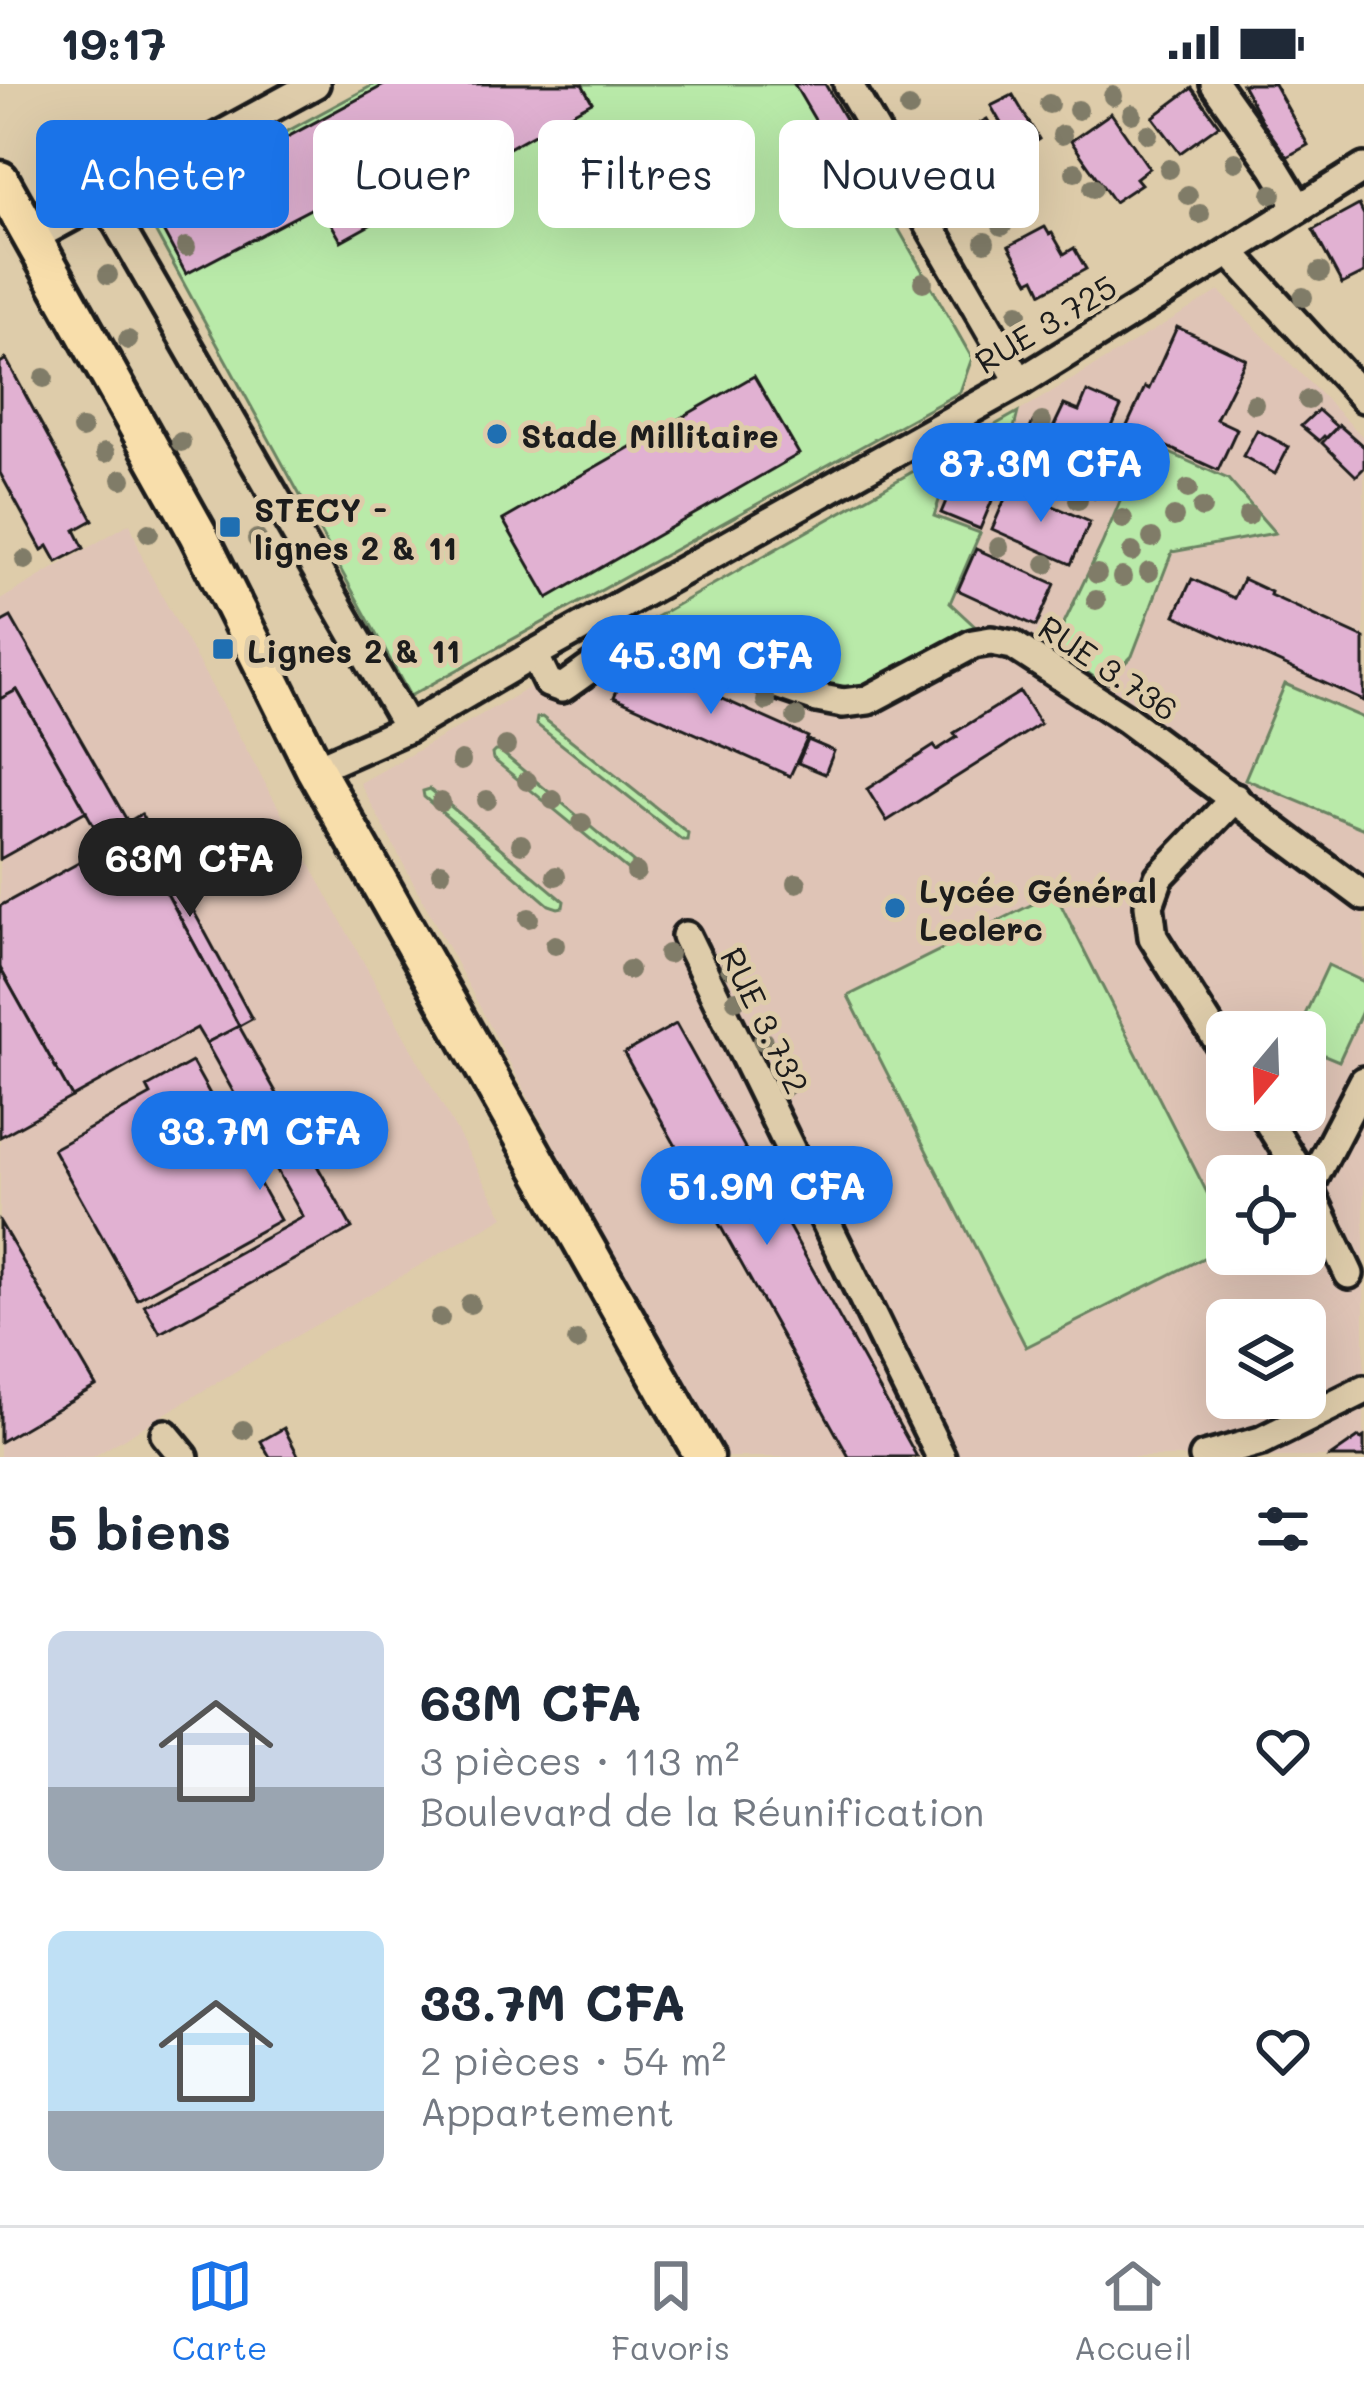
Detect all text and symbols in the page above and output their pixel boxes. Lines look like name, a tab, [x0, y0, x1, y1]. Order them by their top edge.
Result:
text: 19:17	[60, 13, 166, 71]
chip: Acheter	[36, 120, 289, 228]
chip: Louer	[313, 120, 514, 228]
chip: Filtres	[538, 120, 755, 228]
chip: Nouveau	[779, 120, 1039, 228]
street label: RUE 3.725	[966, 264, 1124, 382]
place label: Stade Millitaire	[521, 413, 779, 456]
marker: Stade Millitaire	[484, 421, 510, 447]
pin: 87.3M CFA	[904, 423, 1178, 525]
text: 87.3M CFA	[939, 436, 1143, 487]
place label: STECY - lignes 2 & 11	[254, 487, 457, 568]
marker: STECY - lignes 2 & 11	[217, 514, 243, 540]
street label: RUE 3.736	[1031, 605, 1187, 729]
pin: 45.3M CFA	[574, 615, 848, 717]
place label: Lignes 2 & 11	[247, 628, 460, 671]
text: 45.3M CFA	[608, 628, 814, 679]
marker: Lignes 2 & 11	[210, 636, 236, 662]
pin: 63M CFA	[79, 818, 301, 920]
text: 63M CFA	[105, 831, 275, 882]
place label: Lycée Général Leclerc	[919, 868, 1157, 949]
marker: Lycée Général Leclerc	[882, 895, 908, 921]
street label: RUE 3.732	[712, 940, 820, 1100]
north arrow	[1206, 1011, 1326, 1131]
map controls	[1206, 1011, 1326, 1419]
pin: 33.7M CFA	[123, 1091, 397, 1193]
text: 33.7M CFA	[158, 1104, 362, 1155]
pin: 51.9M CFA	[630, 1146, 904, 1248]
button: locate	[1206, 1155, 1326, 1275]
text: 51.9M CFA	[668, 1159, 866, 1210]
button: layers	[1206, 1299, 1326, 1419]
text: 5 biens	[48, 1496, 231, 1563]
icon: filters	[1250, 1496, 1316, 1562]
text: 63M CFA	[420, 1667, 642, 1734]
icon: home	[144, 1679, 288, 1823]
icon: heart	[1250, 1718, 1316, 1784]
text: 3 pièces · 113 m²	[420, 1734, 740, 1785]
text: Boulevard de la Réunification	[420, 1785, 984, 1836]
text: 33.7M CFA	[420, 1967, 686, 2034]
icon: home	[144, 1979, 288, 2123]
icon: heart	[1250, 2018, 1316, 2084]
text: 2 pièces · 54 m²	[420, 2034, 726, 2085]
text: Appartement	[420, 2085, 674, 2136]
tab: Carte	[172, 2253, 267, 2368]
tab: Favoris	[611, 2253, 730, 2368]
tab: Accueil	[1074, 2253, 1192, 2368]

